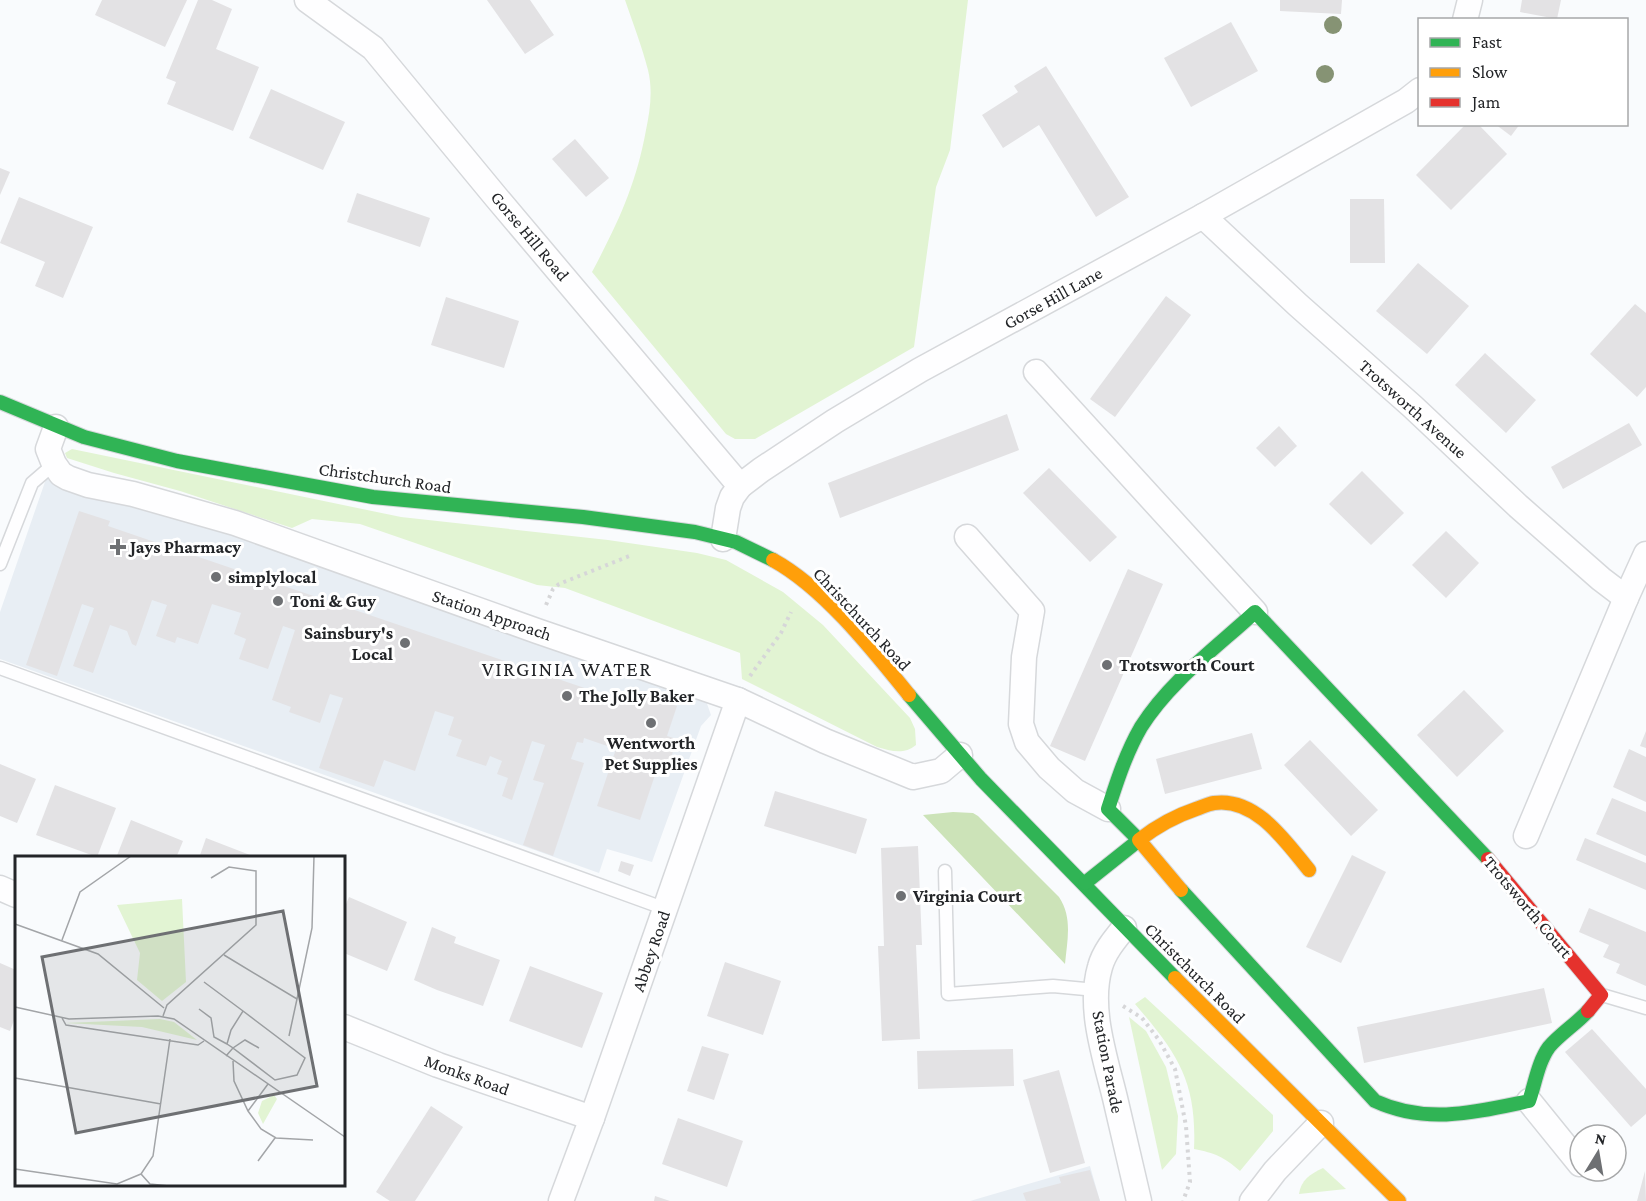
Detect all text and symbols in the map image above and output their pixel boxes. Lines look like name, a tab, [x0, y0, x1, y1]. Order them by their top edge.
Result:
legend	[1418, 18, 1628, 126]
text: Fast	[1472, 32, 1503, 52]
text: Slow	[1472, 62, 1508, 82]
text: Jam	[1470, 92, 1501, 112]
street label: Gorse Hill Road	[487, 187, 574, 285]
street label: Gorse Hill Lane	[1000, 263, 1106, 333]
street label: Trotsworth Avenue	[1355, 355, 1471, 463]
street label: Christchurch Road	[317, 459, 453, 497]
place label: Jays Pharmacy	[128, 537, 241, 557]
marker: Jays Pharmacy	[111, 540, 125, 554]
street label: Christchurch Road	[809, 563, 915, 675]
place label: simplylocal	[228, 567, 316, 587]
marker: simplylocal	[209, 570, 223, 584]
street label: Station Approach	[430, 585, 555, 645]
place label: Toni & Guy	[290, 591, 376, 611]
marker: Toni & Guy	[271, 594, 285, 608]
place label: Sainsbury's Local	[304, 623, 393, 664]
marker: Sainsbury's Local	[398, 636, 412, 650]
place label: Trotsworth Court	[1119, 655, 1255, 675]
district label: VIRGINIA WATER	[482, 657, 652, 681]
marker: Trotsworth Court	[1100, 658, 1114, 672]
place label: The Jolly Baker	[579, 686, 694, 706]
marker: The Jolly Baker	[560, 689, 574, 703]
marker: Wentworth Pet Supplies	[644, 716, 658, 730]
place label: Wentworth Pet Supplies	[604, 733, 698, 774]
street label: Trotsworth Court	[1480, 852, 1577, 963]
inset map	[15, 856, 345, 1186]
place label: Virginia Court	[912, 886, 1022, 906]
marker: Virginia Court	[894, 889, 908, 903]
street label: Abbey Road	[628, 907, 674, 994]
street label: Christchurch Road	[1141, 919, 1250, 1028]
street label: Station Parade	[1088, 1009, 1128, 1115]
street label: Monks Road	[422, 1050, 513, 1100]
north arrow	[1568, 1123, 1628, 1183]
text: N	[1594, 1129, 1608, 1148]

